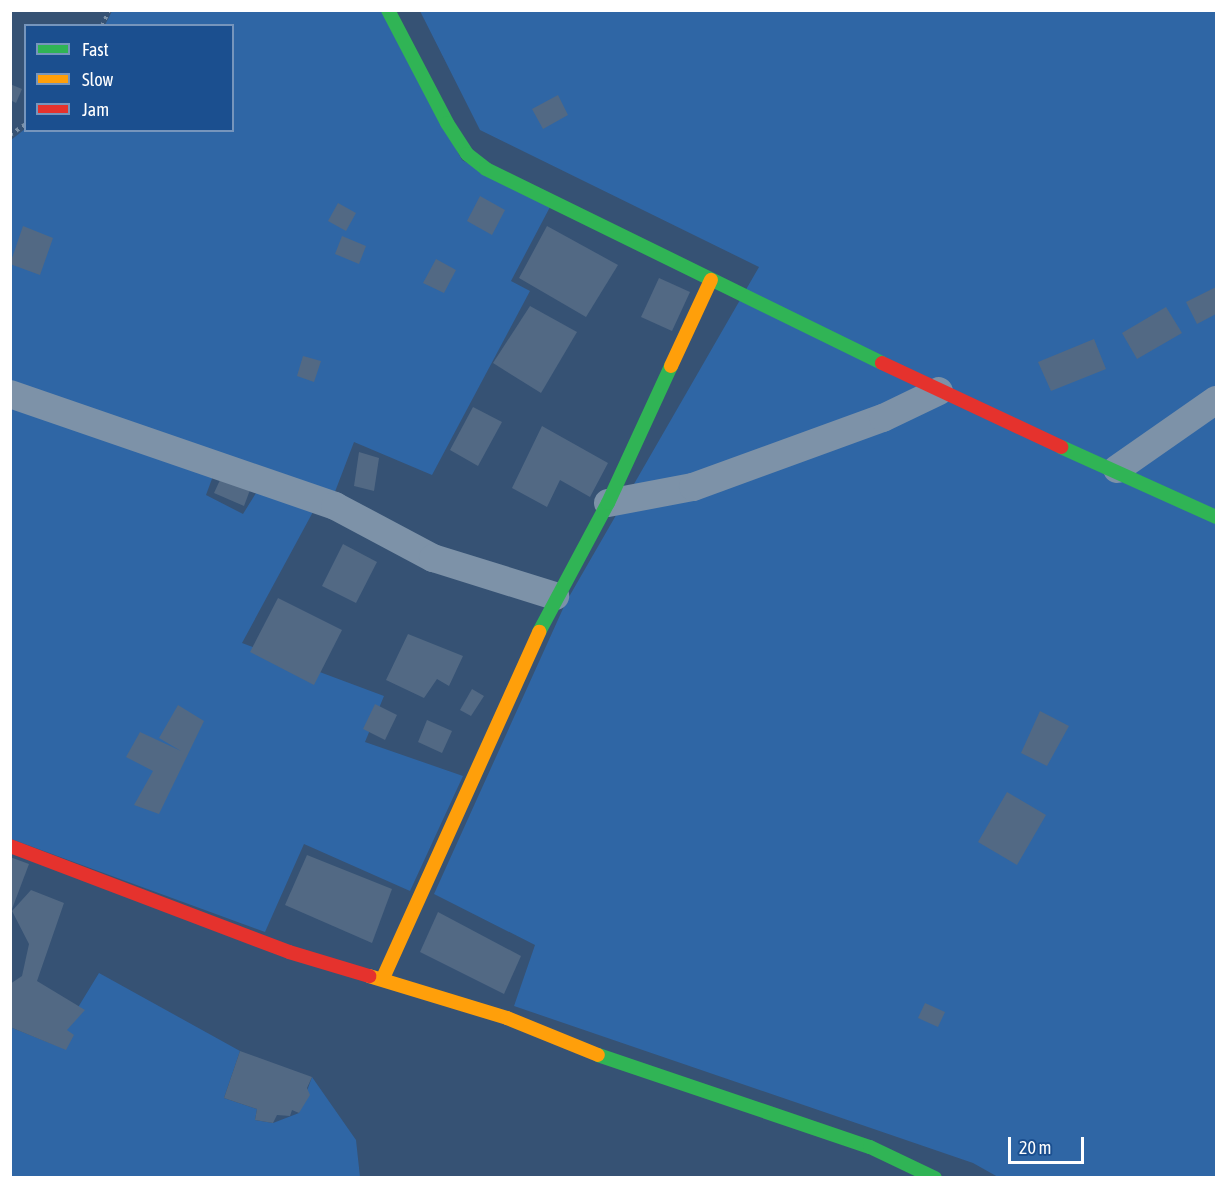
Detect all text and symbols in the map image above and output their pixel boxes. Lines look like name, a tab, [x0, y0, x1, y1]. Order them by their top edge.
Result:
legend	[24, 24, 234, 132]
text: Fast	[82, 39, 109, 60]
text: Slow	[82, 69, 113, 90]
text: Jam	[82, 99, 109, 120]
scale bar	[1011, 1125, 1088, 1163]
text: 20 m	[1019, 1137, 1051, 1158]

